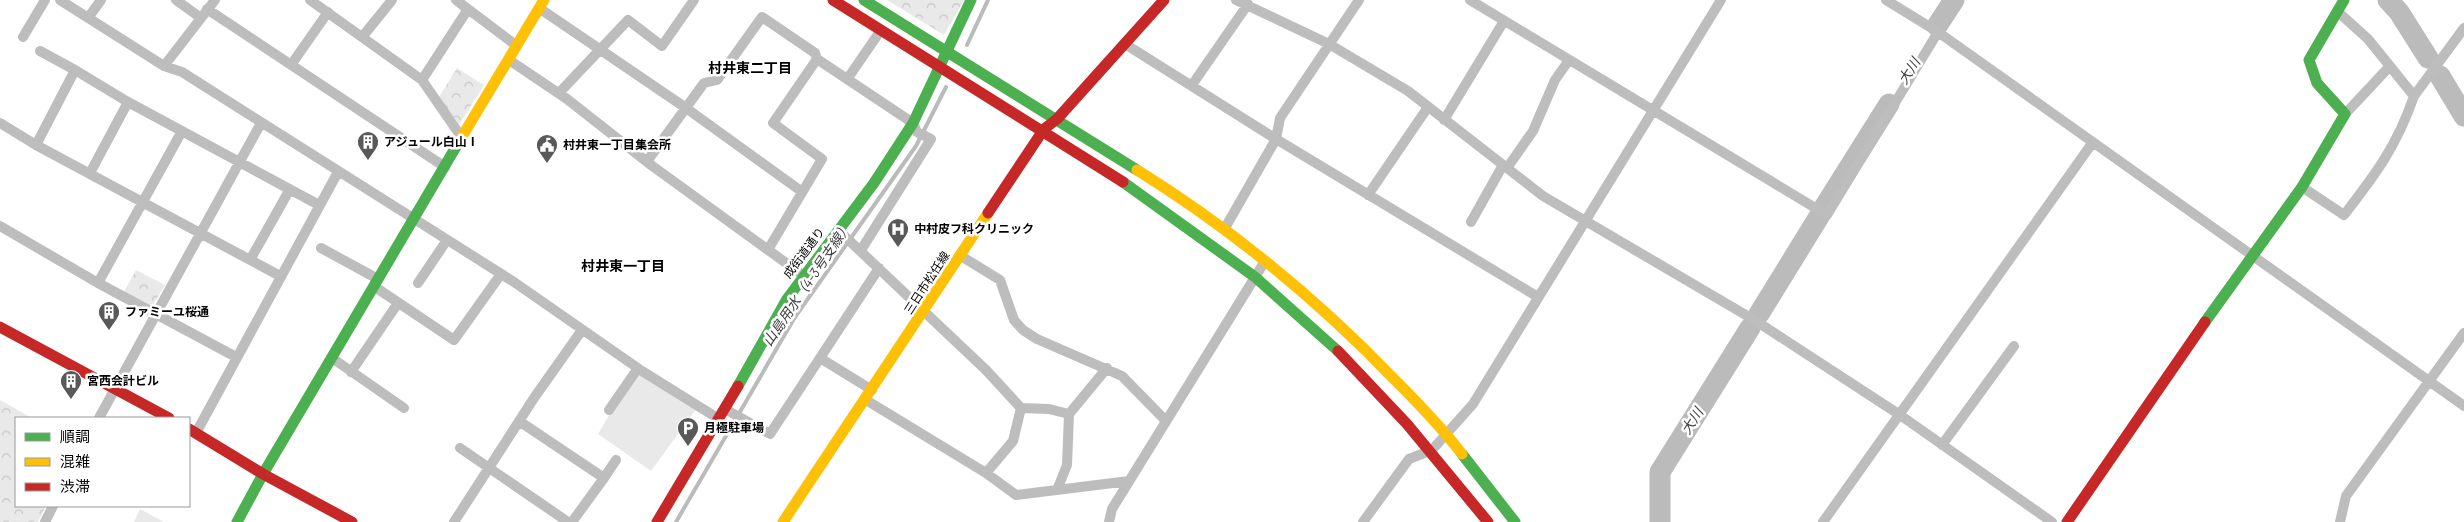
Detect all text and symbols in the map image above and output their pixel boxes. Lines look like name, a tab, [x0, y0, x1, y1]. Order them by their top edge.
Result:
water label: 大川	[1894, 53, 1924, 87]
district label: 村井東二丁目	[708, 59, 792, 76]
building icon: アジュール白山Ⅰ	[356, 130, 380, 161]
public building icon: 村井東一丁目集会所	[535, 133, 559, 164]
place label: アジュール白山Ⅰ	[384, 134, 479, 148]
place label: 村井東一丁目集会所	[563, 137, 671, 151]
hospital icon: 中村皮フ科クリニック	[886, 217, 910, 248]
water label: 山島用水（4-3号支線）	[759, 219, 854, 349]
place label: 中村皮フ科クリニック	[914, 221, 1034, 235]
street label: 成街道通り	[780, 224, 827, 281]
street label: 三日市松任線	[901, 248, 952, 316]
district label: 村井東一丁目	[581, 257, 665, 274]
building icon: ファミーユ桜通	[97, 300, 121, 331]
place label: ファミーユ桜通	[125, 304, 209, 318]
building icon: 宮西会計ビル	[59, 369, 83, 400]
place label: 宮西会計ビル	[87, 373, 159, 387]
water label: 大川	[1677, 403, 1707, 437]
parking icon: 月極駐車場	[676, 416, 700, 447]
legend	[15, 417, 190, 507]
place label: 月極駐車場	[704, 420, 764, 434]
text: 順調	[60, 427, 90, 445]
text: 混雑	[60, 452, 90, 470]
text: 渋滞	[60, 477, 90, 495]

